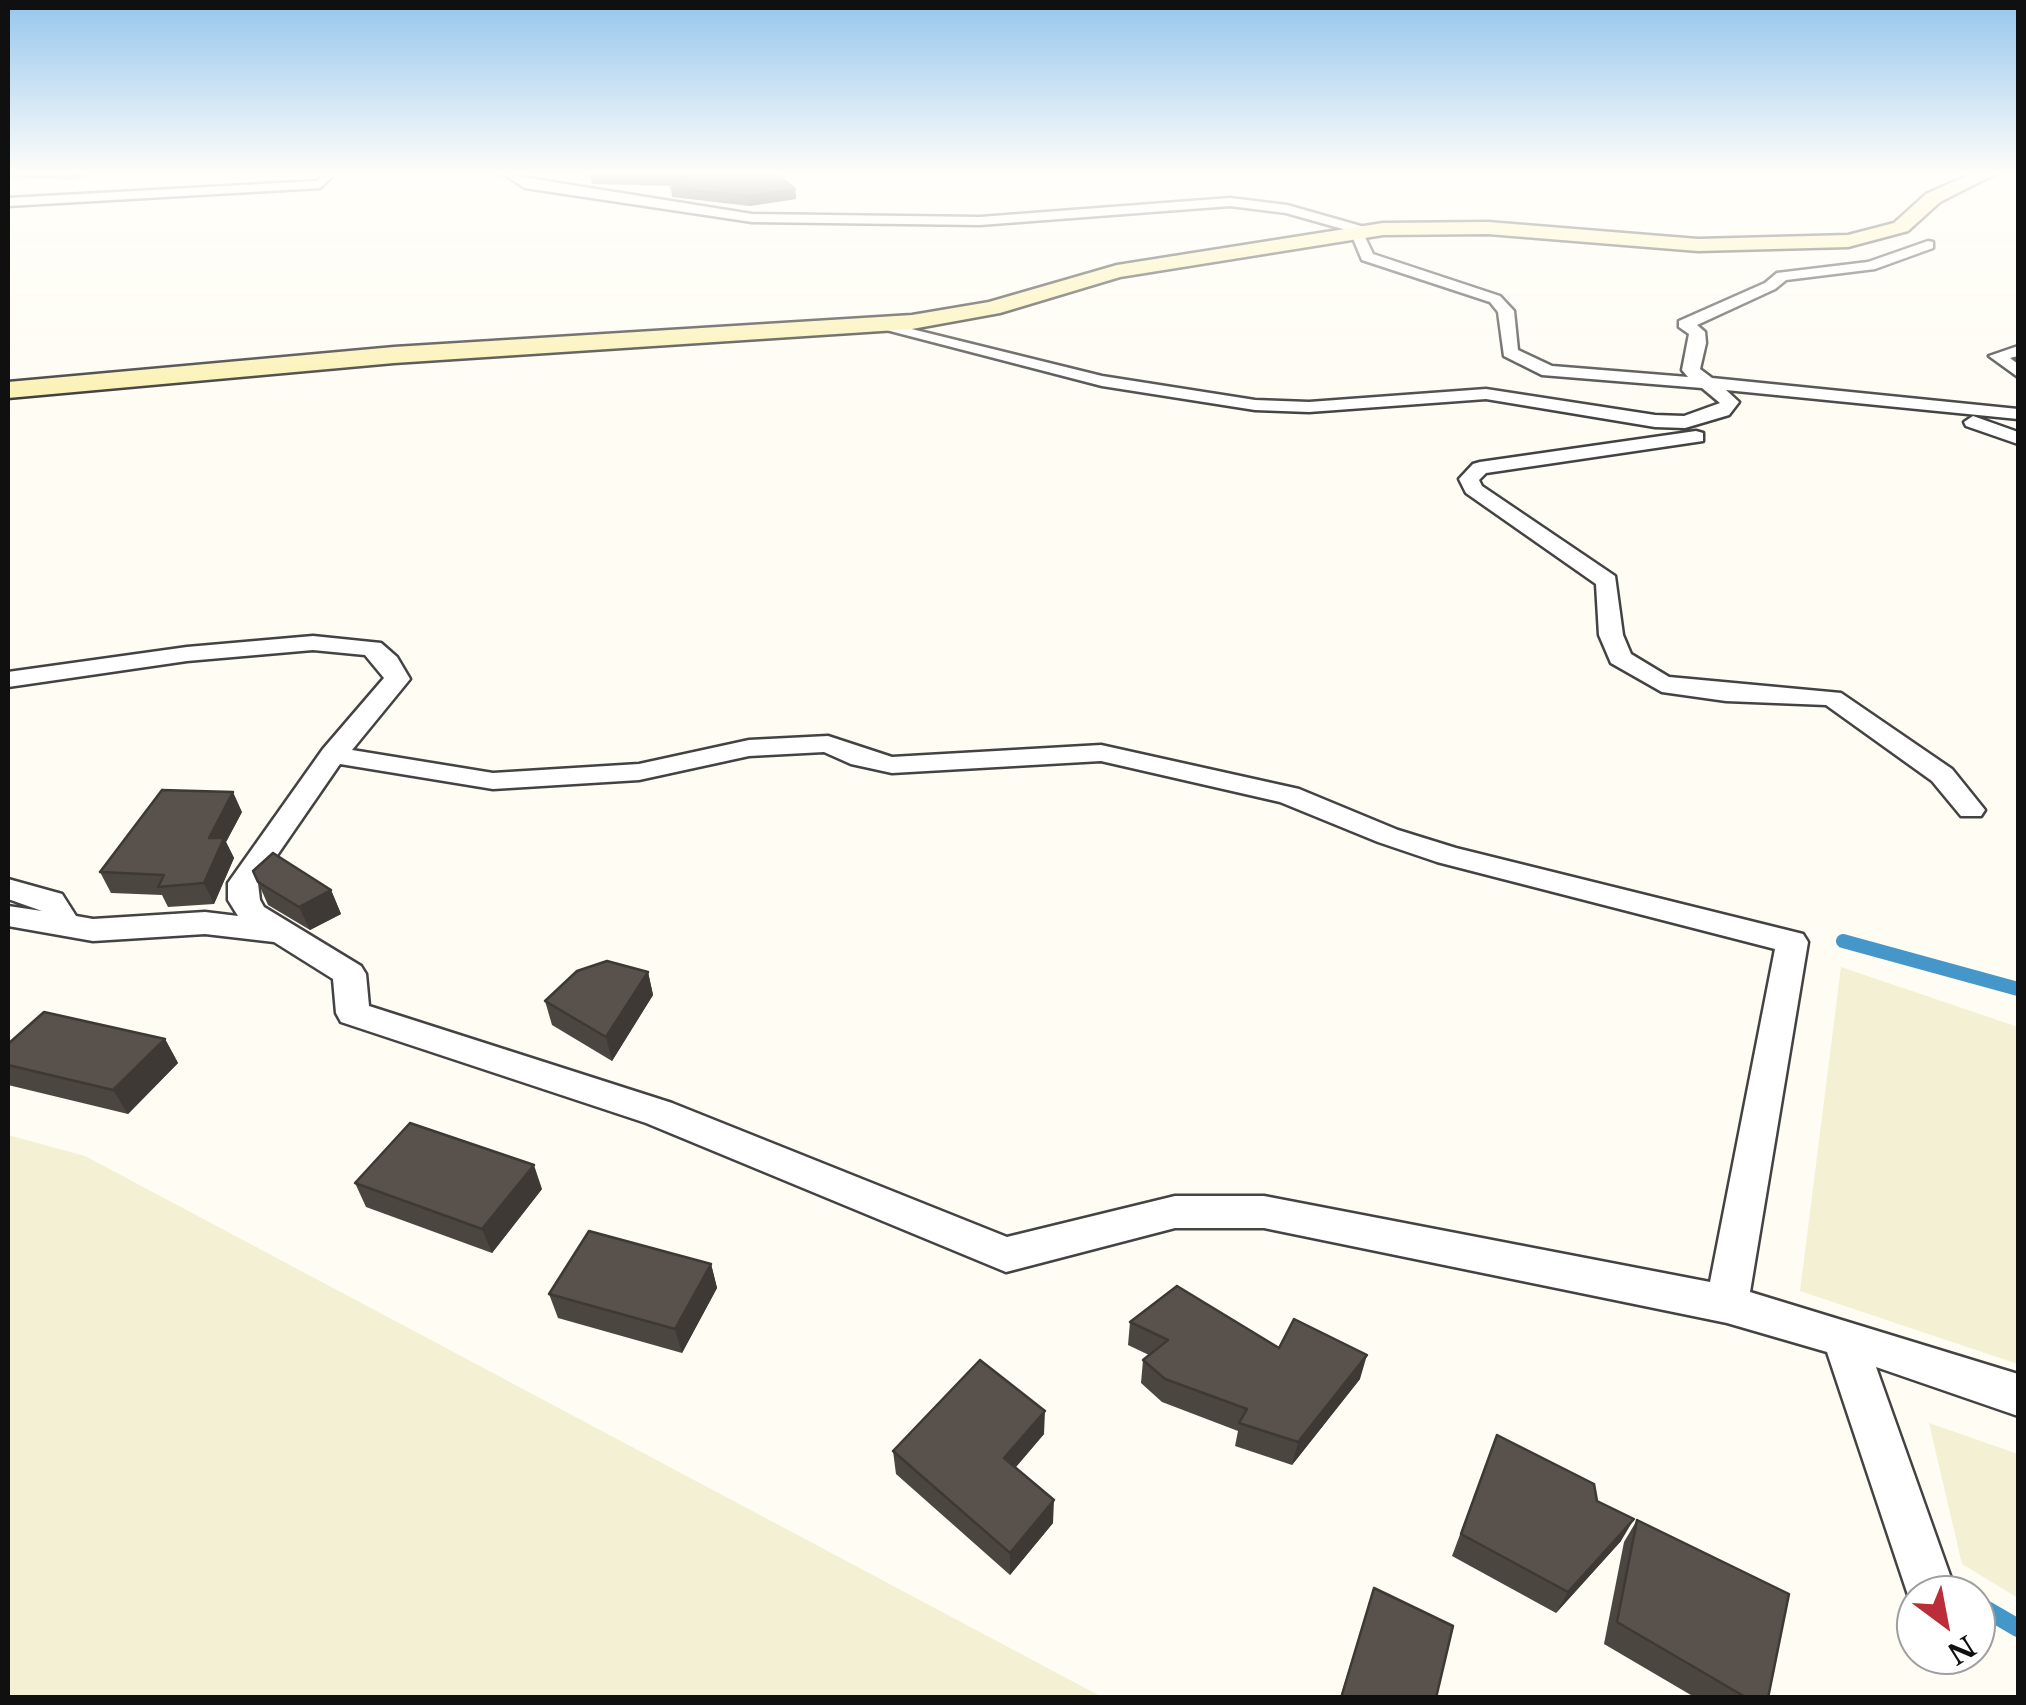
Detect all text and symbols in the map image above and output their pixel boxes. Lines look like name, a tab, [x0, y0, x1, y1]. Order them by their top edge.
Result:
north arrow	[1896, 1575, 1996, 1675]
text: N	[1941, 1627, 1982, 1671]

